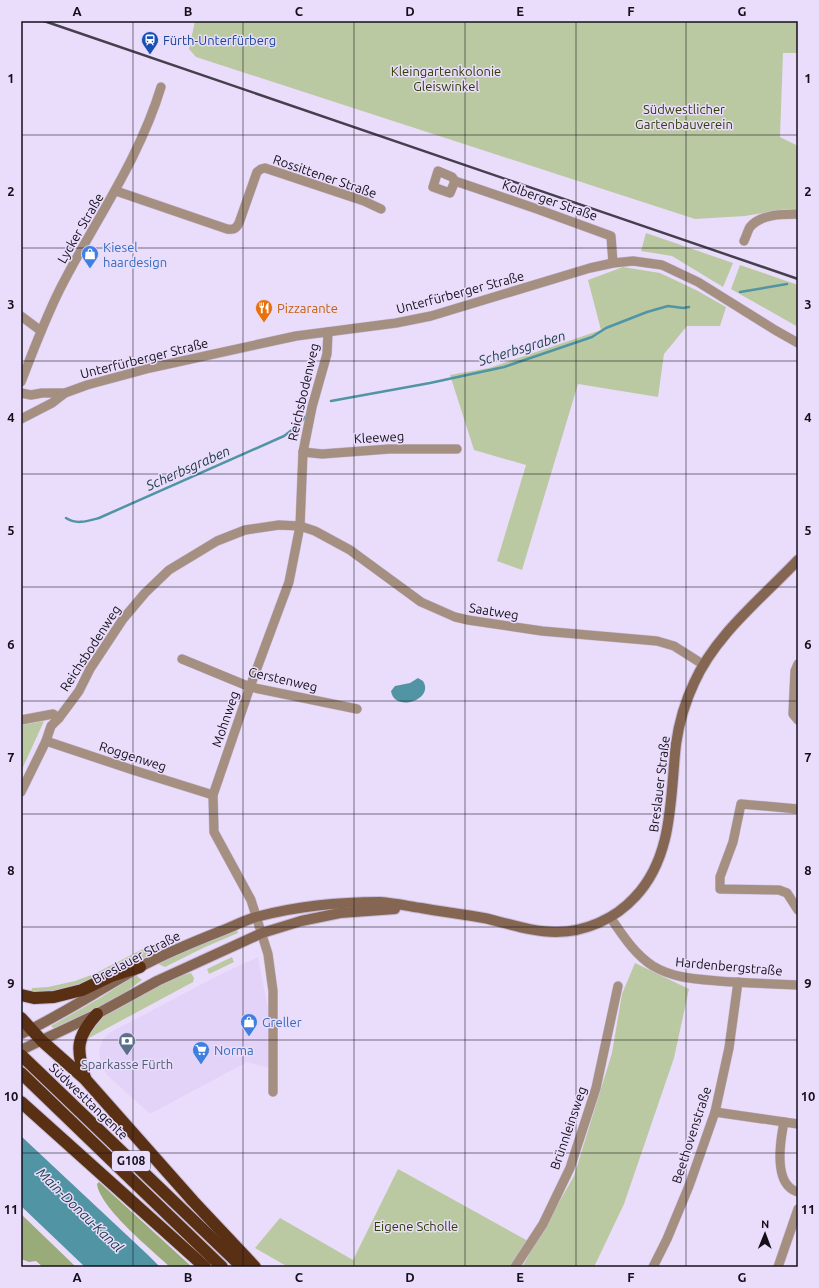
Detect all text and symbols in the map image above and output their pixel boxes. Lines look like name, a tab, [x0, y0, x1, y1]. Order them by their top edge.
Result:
text: A	[72, 4, 82, 18]
text: B	[184, 4, 193, 18]
text: C	[295, 4, 304, 18]
text: D	[405, 4, 415, 18]
text: E	[516, 4, 524, 18]
text: F	[627, 4, 635, 18]
text: G	[738, 4, 747, 18]
station icon: Fürth-Unterfürberg	[140, 30, 160, 55]
place label: Fürth-Unterfürberg	[163, 33, 276, 47]
park label: Kleingartenkolonie Gleiswinkel	[391, 64, 501, 93]
text: 1	[7, 71, 15, 85]
text: 1	[804, 71, 812, 85]
park label: Südwestlicher Gartenbauverein	[635, 102, 733, 131]
street label: Rossittener Straße	[271, 152, 379, 200]
street label: Kolberger Straße	[501, 177, 599, 223]
text: 2	[7, 184, 15, 198]
text: 2	[804, 184, 812, 198]
street label: Lycker Straße	[54, 190, 106, 266]
place label: Kiesel haardesign	[103, 240, 167, 269]
shop icon: Kiesel haardesign	[80, 244, 100, 269]
street label: Unterfürberger Straße	[395, 268, 525, 316]
text: 3	[7, 297, 15, 311]
text: 3	[804, 297, 812, 311]
restaurant icon: Pizzarante	[254, 298, 274, 323]
place label: Pizzarante	[277, 301, 338, 315]
water label: Scherbsgraben	[476, 327, 567, 369]
street label: Unterfürberger Straße	[78, 335, 210, 381]
street label: Reichsbodenweg	[285, 342, 321, 442]
text: 4	[7, 410, 15, 424]
text: 4	[804, 410, 812, 424]
street label: Kleeweg	[353, 429, 405, 445]
water label: Scherbsgraben	[143, 442, 232, 494]
text: 5	[7, 523, 15, 537]
text: 5	[804, 523, 812, 537]
street label: Saatweg	[468, 600, 520, 622]
street label: Reichsbodenweg	[57, 602, 123, 694]
text: 6	[7, 637, 15, 651]
text: 6	[804, 637, 812, 651]
street label: Gerstenweg	[247, 664, 319, 694]
street label: Mohnweg	[209, 689, 241, 749]
street label: Breslauer Straße	[646, 735, 672, 833]
street label: Roggenweg	[98, 739, 168, 773]
text: 7	[7, 750, 15, 764]
text: 7	[804, 750, 812, 764]
text: 8	[7, 863, 15, 877]
text: 8	[804, 863, 812, 877]
street label: Breslauer Straße	[90, 928, 182, 986]
street label: Hardenbergstraße	[675, 954, 783, 978]
text: 9	[7, 976, 15, 990]
text: 9	[804, 976, 812, 990]
shop icon: Greller	[239, 1012, 259, 1037]
place label: Greller	[262, 1015, 302, 1029]
bank icon: Sparkasse Fürth	[117, 1031, 137, 1056]
supermarket icon: Norma	[191, 1040, 211, 1065]
place label: Norma	[214, 1043, 254, 1057]
place label: Sparkasse Fürth	[81, 1057, 173, 1071]
street label: Südwesttangente	[47, 1060, 131, 1142]
street label: Brünnleinsweg	[547, 1085, 589, 1171]
street label: Beethovenstraße	[669, 1085, 713, 1185]
text: 10	[4, 1089, 18, 1103]
text: 10	[801, 1089, 815, 1103]
road number: G108	[112, 1151, 150, 1171]
water label: Main-Donau-Kanal	[33, 1165, 127, 1256]
text: 11	[4, 1202, 18, 1216]
text: 11	[801, 1202, 815, 1216]
north arrow	[745, 1214, 785, 1254]
text: N	[761, 1218, 769, 1230]
park label: Eigene Scholle	[374, 1219, 458, 1233]
text: A	[72, 1270, 82, 1284]
text: B	[184, 1270, 193, 1284]
text: C	[295, 1270, 304, 1284]
text: D	[405, 1270, 415, 1284]
text: E	[516, 1270, 524, 1284]
text: F	[627, 1270, 635, 1284]
text: G	[738, 1270, 747, 1284]

